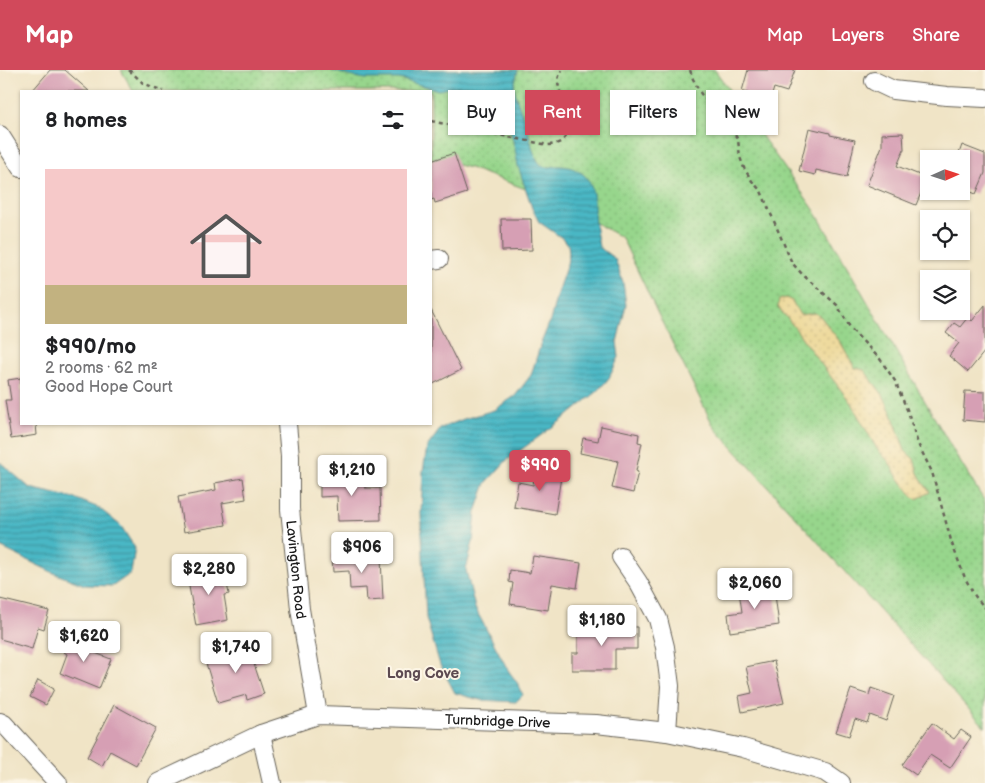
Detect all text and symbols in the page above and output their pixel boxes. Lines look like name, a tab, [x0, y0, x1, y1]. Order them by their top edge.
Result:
text: Map	[25, 21, 73, 50]
text: Map	[767, 25, 803, 46]
text: Layers	[831, 25, 884, 46]
text: Share	[912, 25, 960, 46]
chip: Buy	[448, 90, 515, 135]
chip: Rent	[525, 90, 600, 135]
chip: Filters	[610, 90, 696, 135]
chip: New	[706, 90, 778, 135]
icon: filters	[379, 106, 407, 134]
text: 8 homes	[45, 108, 127, 133]
north arrow	[920, 150, 970, 200]
map controls	[920, 150, 970, 320]
icon: home	[181, 201, 271, 291]
button: locate	[920, 210, 970, 260]
button: layers	[920, 270, 970, 320]
text: $990/mo	[45, 334, 136, 359]
text: 2 rooms · 62 m²	[45, 359, 158, 378]
text: Good Hope Court	[45, 378, 173, 397]
pin: $990	[510, 450, 570, 492]
pin: $1,210	[311, 454, 393, 497]
text: $990	[520, 456, 560, 475]
text: $1,210	[329, 461, 375, 480]
street label: Lavington Road	[283, 519, 310, 620]
pin: $906	[332, 532, 392, 574]
text: $906	[342, 538, 382, 557]
pin: $2,280	[168, 554, 250, 596]
text: $2,280	[183, 560, 235, 579]
pin: $2,060	[714, 568, 796, 610]
text: $2,060	[728, 574, 782, 593]
pin: $1,180	[561, 604, 643, 647]
text: $1,180	[578, 611, 626, 630]
pin: $1,620	[43, 620, 125, 663]
text: $1,620	[59, 627, 109, 646]
pin: $1,740	[195, 632, 277, 674]
text: $1,740	[211, 638, 261, 657]
district label: Long Cove	[387, 664, 460, 683]
street label: Turnbridge Drive	[445, 711, 551, 731]

